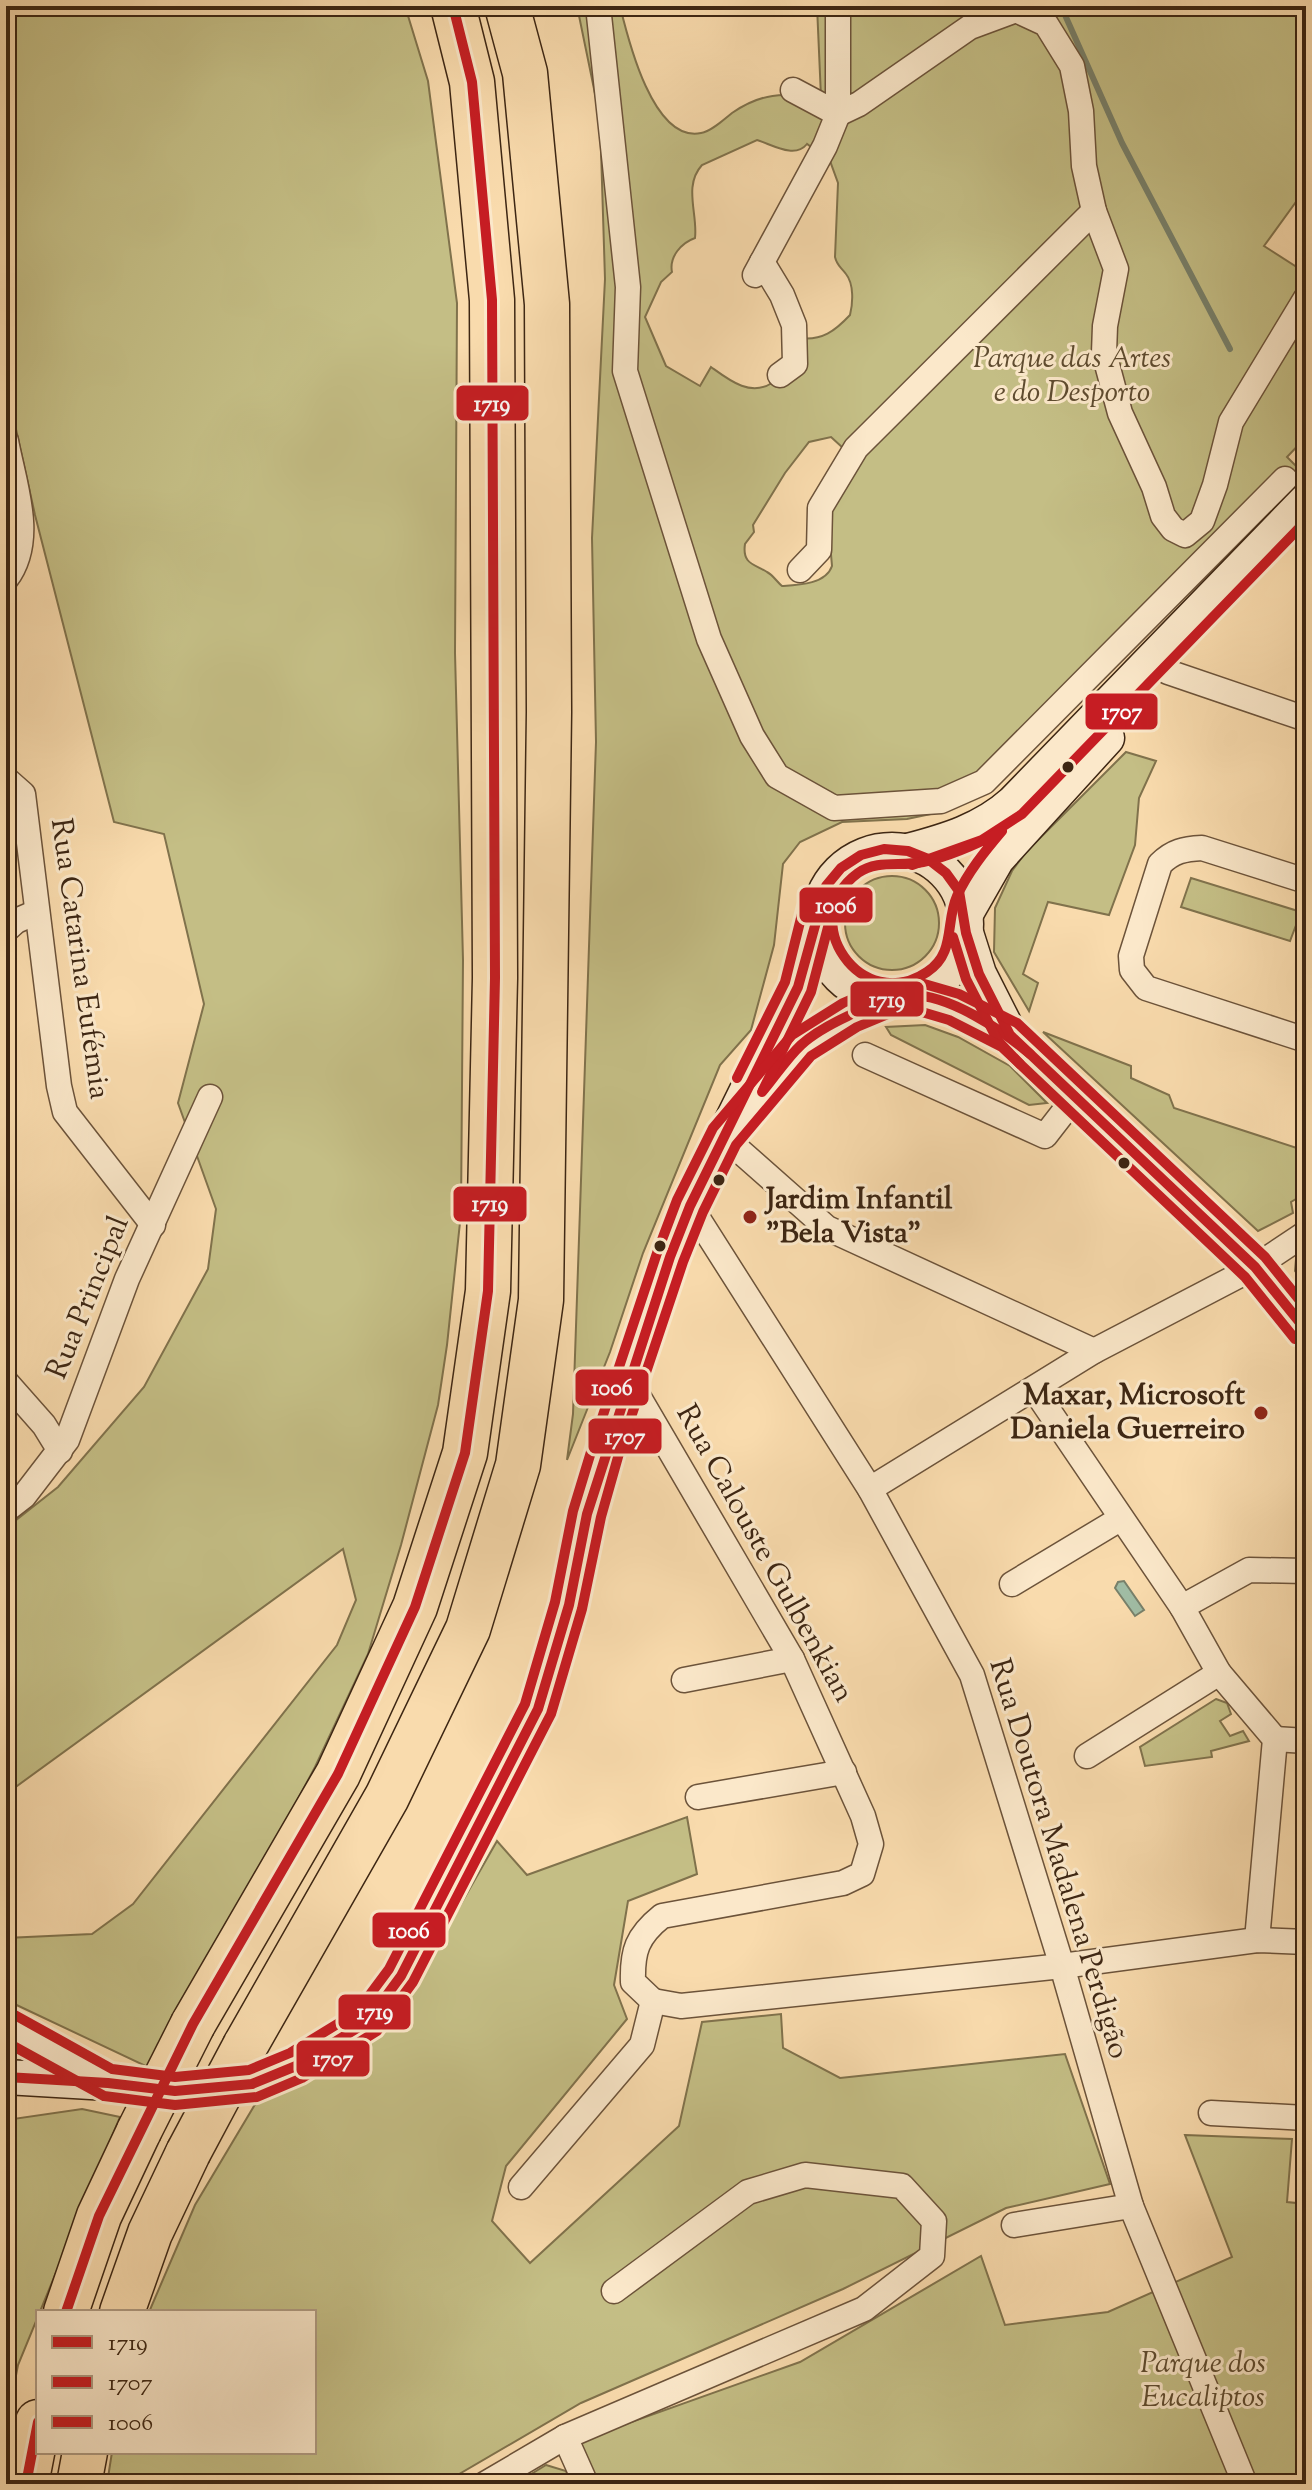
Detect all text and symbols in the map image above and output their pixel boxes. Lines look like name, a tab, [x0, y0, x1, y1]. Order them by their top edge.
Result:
park label: Parque das Artes e do Desporto	[973, 338, 1171, 415]
line badge: 1719	[455, 384, 530, 422]
text: 1719	[474, 390, 511, 422]
line badge: 1707	[1084, 692, 1159, 731]
text: 1707	[1102, 698, 1143, 730]
unlabelled marker	[1060, 759, 1076, 775]
street label: Rua Catarina Eufémia	[38, 816, 120, 1102]
line badge: 1006	[798, 886, 874, 924]
text: 1006	[815, 892, 857, 924]
line badge: 1719	[849, 980, 925, 1018]
text: 1719	[869, 986, 906, 1018]
unlabelled marker	[1116, 1155, 1132, 1171]
unlabelled marker	[711, 1172, 727, 1188]
place label: Jardim Infantil "Bela Vista"	[764, 1179, 953, 1256]
line badge: 1719	[452, 1185, 528, 1223]
text: 1719	[472, 1190, 509, 1222]
marker: Jardim Infantil "Bela Vista"	[741, 1208, 759, 1226]
street label: Rua Principal	[37, 1210, 141, 1386]
unlabelled marker	[652, 1238, 668, 1254]
line badge: 1006	[574, 1368, 650, 1407]
text: 1006	[591, 1374, 633, 1406]
place label: Maxar, Microsoft Daniela Guerreiro	[1011, 1375, 1246, 1452]
street label: Rua Calouste Gulbenkian	[664, 1397, 864, 1711]
marker: Maxar, Microsoft Daniela Guerreiro	[1252, 1404, 1270, 1422]
line badge: 1707	[587, 1417, 663, 1455]
text: 1707	[605, 1423, 646, 1455]
street label: Rua Doutora Madalena Perdigão	[977, 1654, 1139, 2064]
line badge: 1006	[371, 1911, 447, 1949]
text: 1006	[388, 1917, 430, 1949]
line badge: 1719	[337, 1993, 412, 2031]
text: 1719	[357, 1998, 394, 2030]
line badge: 1707	[295, 2039, 371, 2078]
text: 1707	[313, 2045, 354, 2077]
legend	[36, 2310, 316, 2454]
text: 1719	[108, 2327, 148, 2361]
park label: Parque dos Eucaliptos	[1140, 2343, 1266, 2420]
text: 1707	[108, 2367, 152, 2401]
text: 1006	[108, 2407, 153, 2441]

